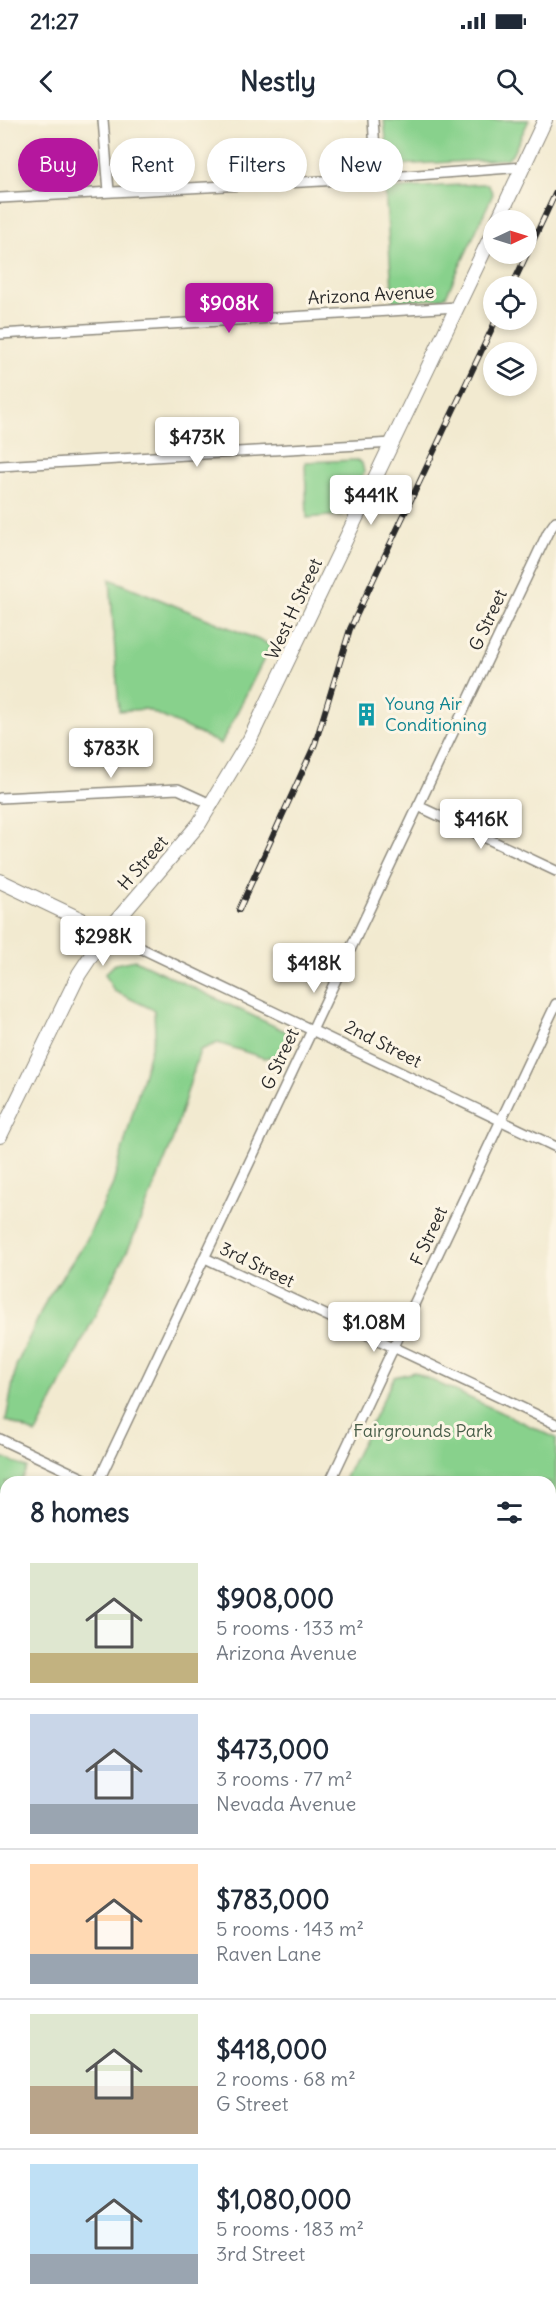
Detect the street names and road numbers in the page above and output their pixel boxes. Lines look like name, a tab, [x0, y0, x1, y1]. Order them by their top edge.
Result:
street label: Arizona Avenue	[307, 280, 435, 309]
street label: West H Street	[260, 554, 327, 663]
street label: G Street	[463, 585, 512, 654]
street label: H Street	[113, 831, 173, 895]
street label: 2nd Street	[341, 1014, 426, 1073]
street label: G Street	[255, 1024, 304, 1093]
street label: F Street	[405, 1203, 452, 1269]
street label: 3rd Street	[216, 1237, 298, 1292]

